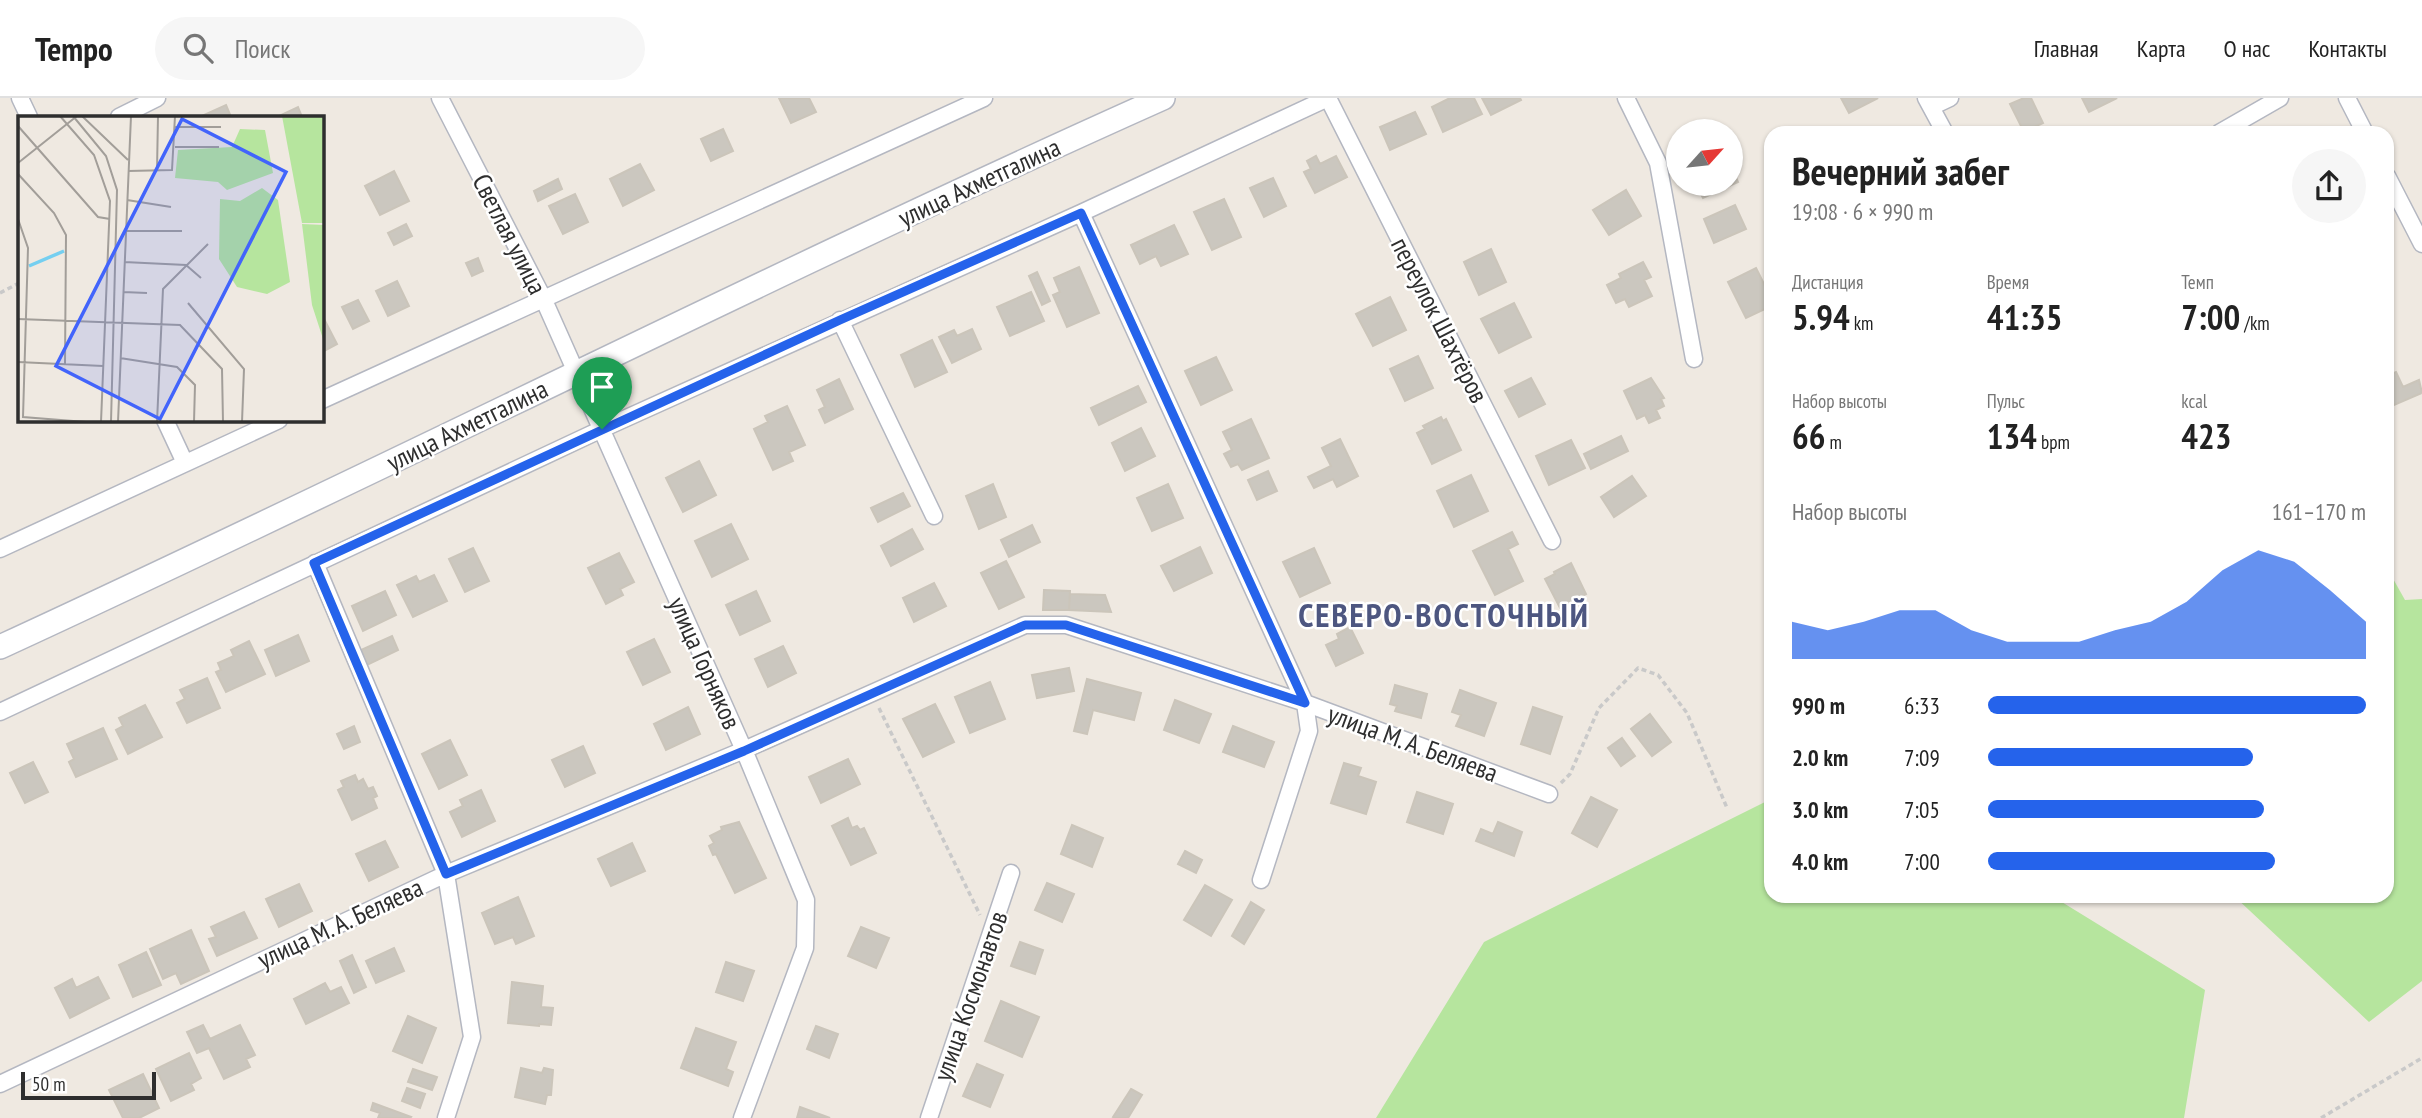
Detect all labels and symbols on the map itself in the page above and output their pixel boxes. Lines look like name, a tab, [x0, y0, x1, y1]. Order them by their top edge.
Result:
inset map	[18, 116, 324, 422]
north arrow	[1666, 119, 1743, 196]
street label: улица Ахметгалина	[893, 130, 1065, 234]
street label: Светлая улица	[466, 168, 554, 300]
street label: переулок Шахтёров	[1384, 232, 1496, 408]
pin	[572, 357, 632, 429]
street label: улица Ахметгалина	[381, 372, 553, 478]
street label: улица Горняков	[661, 592, 749, 734]
district label: СЕВЕРО-ВОСТОЧНЫЙ	[1298, 593, 1590, 636]
street label: улица М. А. Беляева	[1323, 697, 1503, 789]
street label: улица М. А. Беляева	[252, 870, 428, 976]
street label: улица Космонавтов	[925, 907, 1015, 1085]
scale bar	[21, 1069, 156, 1101]

